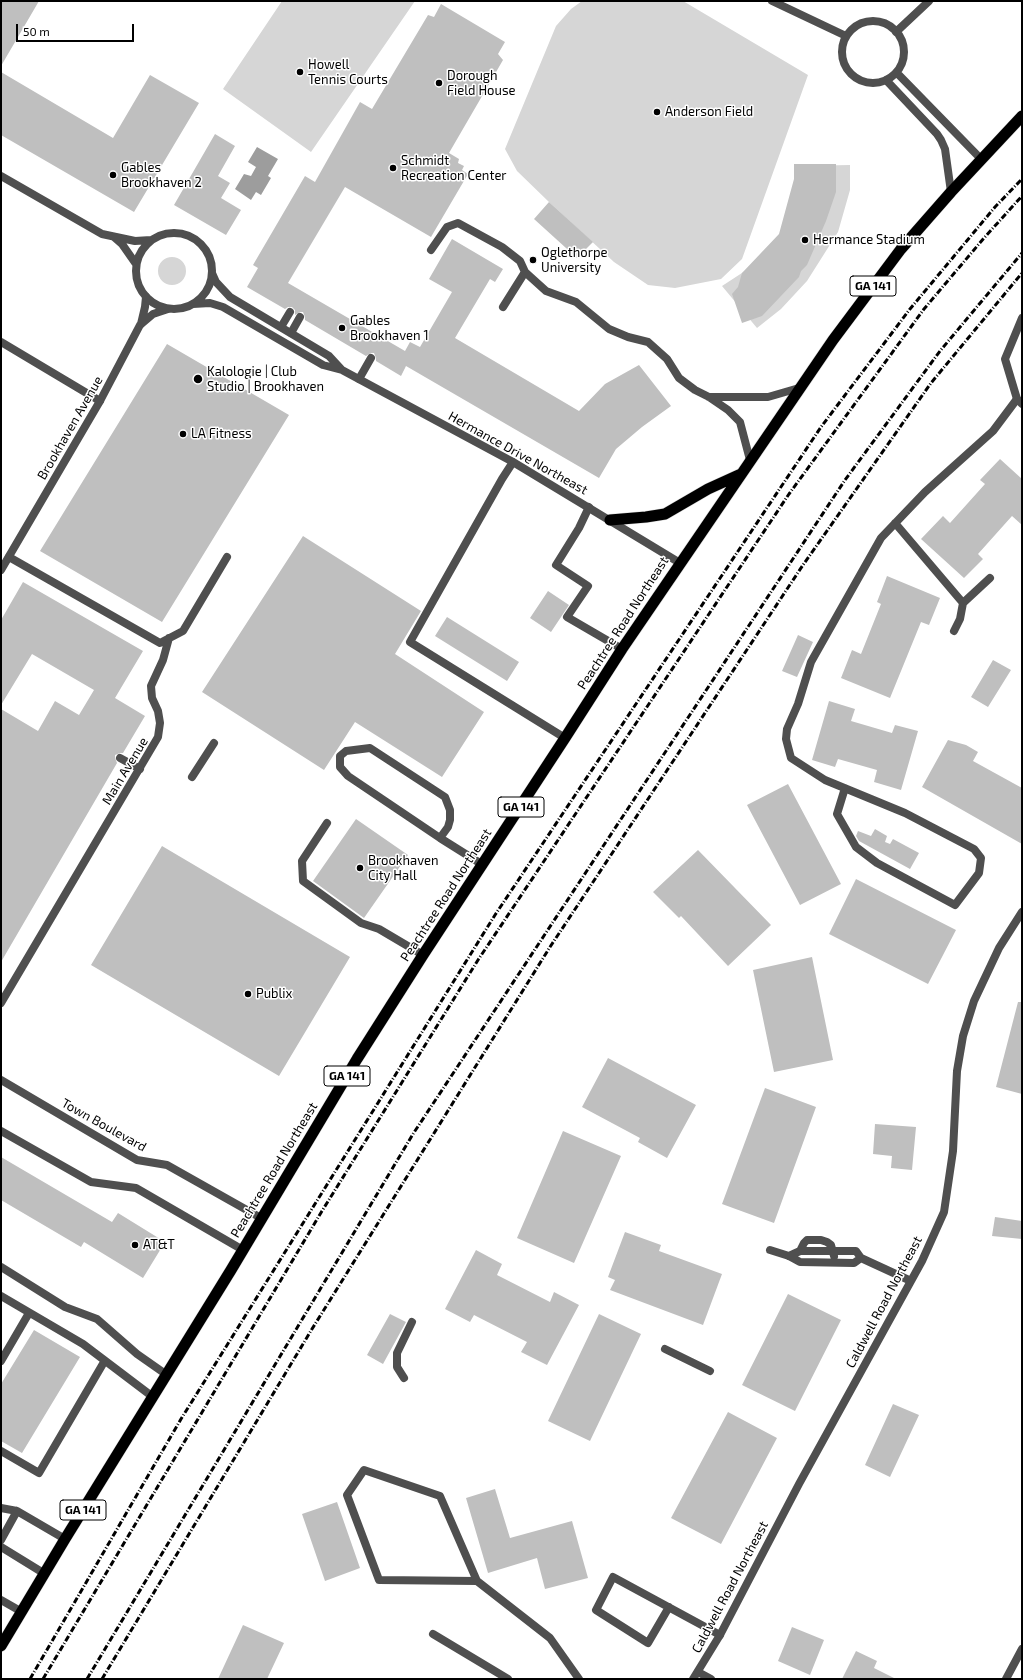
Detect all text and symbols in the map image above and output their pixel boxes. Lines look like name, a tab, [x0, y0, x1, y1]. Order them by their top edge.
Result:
scale bar	[18, 16, 136, 42]
text: 50 m	[23, 24, 50, 38]
place label: Howell Tennis Courts	[308, 57, 388, 88]
marker: Howell Tennis Courts	[295, 67, 305, 77]
place label: Dorough Field House	[447, 68, 515, 99]
marker: Dorough Field House	[434, 78, 444, 88]
place label: Anderson Field	[665, 104, 753, 120]
marker: Anderson Field	[652, 107, 662, 117]
place label: Schmidt Recreation Center	[401, 153, 507, 184]
place label: Gables Brookhaven 2	[121, 160, 202, 191]
marker: Schmidt Recreation Center	[388, 163, 398, 173]
marker: Gables Brookhaven 2	[108, 170, 118, 180]
place label: Hermance Stadium	[813, 232, 925, 248]
marker: Hermance Stadium	[800, 235, 810, 245]
place label: Oglethorpe University	[541, 245, 607, 276]
marker: Oglethorpe University	[528, 255, 538, 265]
road number: GA 141	[850, 276, 896, 296]
place label: Gables Brookhaven 1	[350, 313, 429, 344]
marker: Gables Brookhaven 1	[337, 323, 347, 333]
place label: Kalologie | Club Studio | Brookhaven	[207, 364, 324, 395]
street label: Brookhaven Avenue	[34, 373, 106, 483]
marker: Kalologie | Club Studio | Brookhaven	[192, 373, 204, 385]
street label: Hermance Drive Northeast	[446, 408, 590, 498]
place label: LA Fitness	[191, 426, 252, 442]
marker: LA Fitness	[178, 429, 188, 439]
street label: Peachtree Road Northeast	[574, 554, 672, 692]
street label: Main Avenue	[99, 735, 151, 807]
road number: GA 141	[498, 797, 544, 817]
street label: Peachtree Road Northeast	[397, 826, 495, 964]
place label: Brookhaven City Hall	[368, 853, 439, 884]
marker: Brookhaven City Hall	[355, 863, 365, 873]
place label: Publix	[256, 986, 292, 1002]
marker: Publix	[243, 989, 253, 999]
road number: GA 141	[324, 1066, 370, 1086]
street label: Town Boulevard	[59, 1095, 149, 1155]
street label: Peachtree Road Northeast	[227, 1099, 321, 1241]
street label: Caldwell Road Northeast	[843, 1233, 925, 1371]
place label: AT&T	[143, 1237, 175, 1253]
marker: AT&T	[130, 1240, 140, 1250]
road number: GA 141	[60, 1500, 106, 1520]
street label: Caldwell Road Northeast	[689, 1518, 771, 1656]

